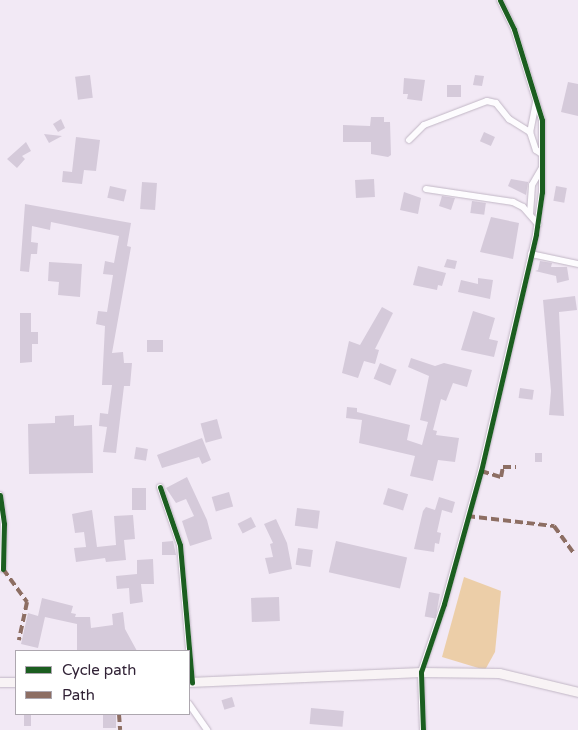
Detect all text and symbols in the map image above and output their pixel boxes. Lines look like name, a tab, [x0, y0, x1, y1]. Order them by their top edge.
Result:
legend	[15, 650, 190, 715]
text: Cycle path	[62, 661, 136, 679]
text: Path	[62, 686, 95, 704]

